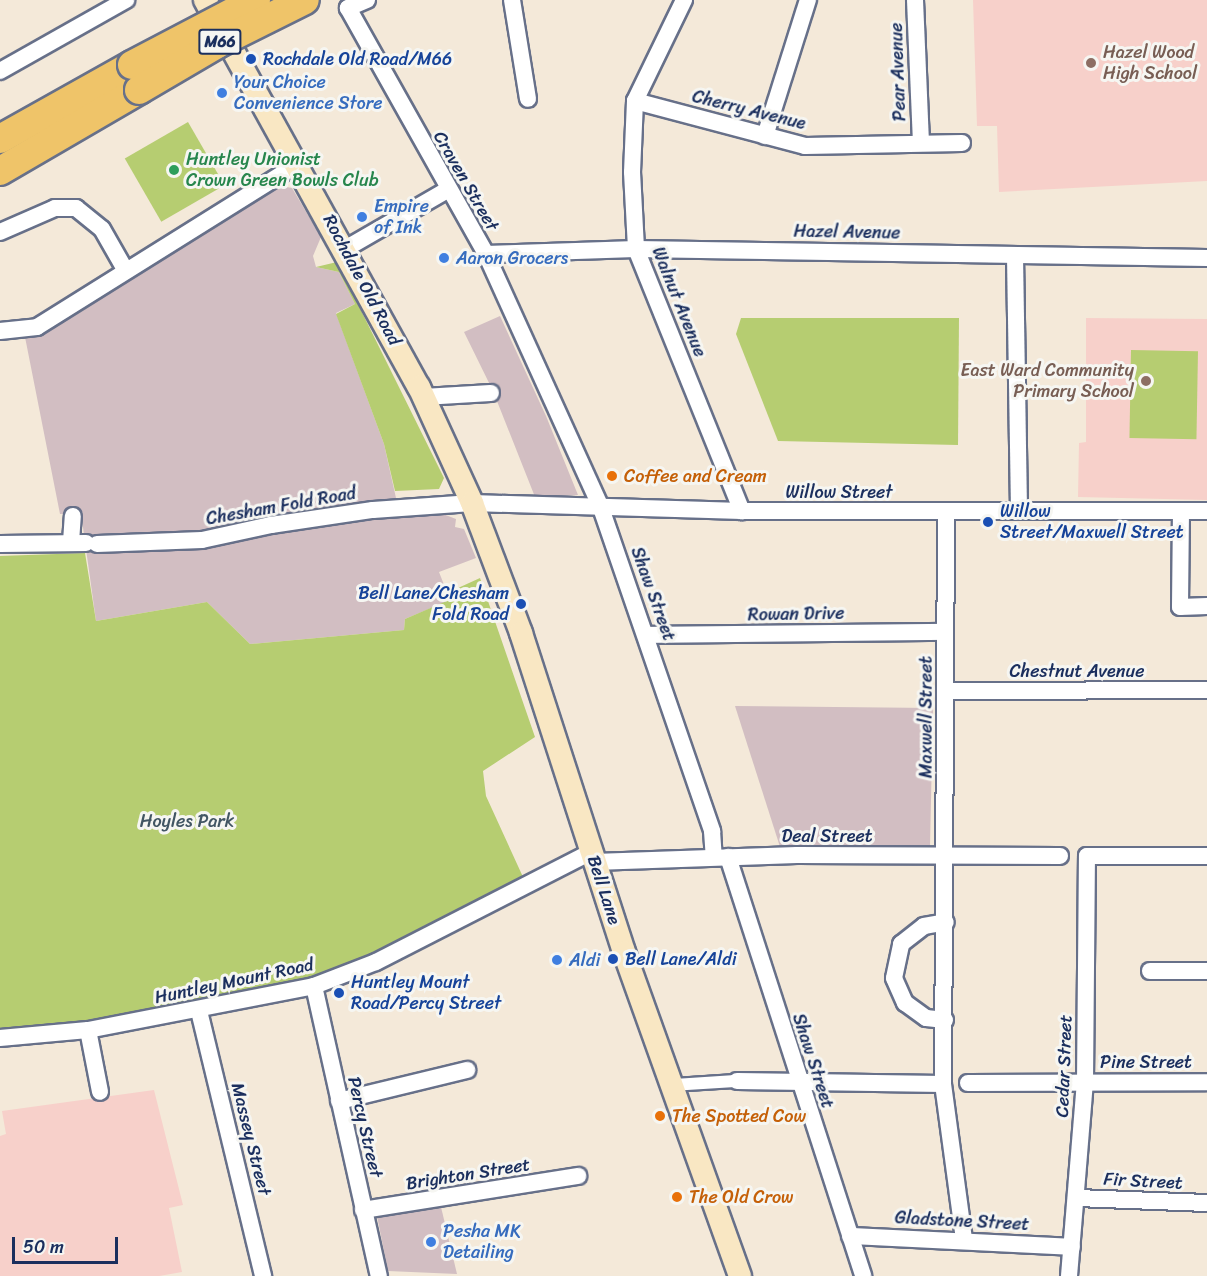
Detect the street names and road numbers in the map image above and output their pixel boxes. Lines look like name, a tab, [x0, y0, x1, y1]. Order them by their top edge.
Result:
street label: Pear Avenue	[885, 22, 911, 122]
road number: M66	[198, 29, 242, 55]
street label: Cherry Avenue	[690, 85, 808, 135]
street label: Craven Street	[429, 127, 503, 235]
street label: Rochdale Old Road	[318, 211, 406, 349]
street label: Hazel Avenue	[793, 220, 901, 244]
street label: Walnut Avenue	[647, 244, 711, 360]
street label: Willow Street	[785, 481, 893, 503]
street label: Chesham Fold Road	[204, 482, 358, 530]
street label: Shaw Street	[626, 544, 680, 644]
street label: Rowan Drive	[747, 602, 845, 626]
street label: Maxwell Street	[915, 656, 937, 778]
street label: Chestnut Avenue	[1010, 660, 1144, 682]
street label: Deal Street	[781, 825, 873, 847]
street label: Bell Lane	[583, 852, 625, 928]
street label: Huntley Mount Road	[152, 954, 316, 1008]
street label: Shaw Street	[787, 1010, 839, 1112]
street label: Cedar Street	[1051, 1014, 1077, 1118]
street label: Pine Street	[1100, 1051, 1192, 1073]
street label: Percy Street	[343, 1075, 387, 1179]
street label: Massey Street	[227, 1080, 275, 1198]
street label: Brighton Street	[404, 1153, 532, 1195]
street label: Fir Street	[1103, 1168, 1183, 1194]
street label: Gladstone Street	[894, 1207, 1030, 1235]

